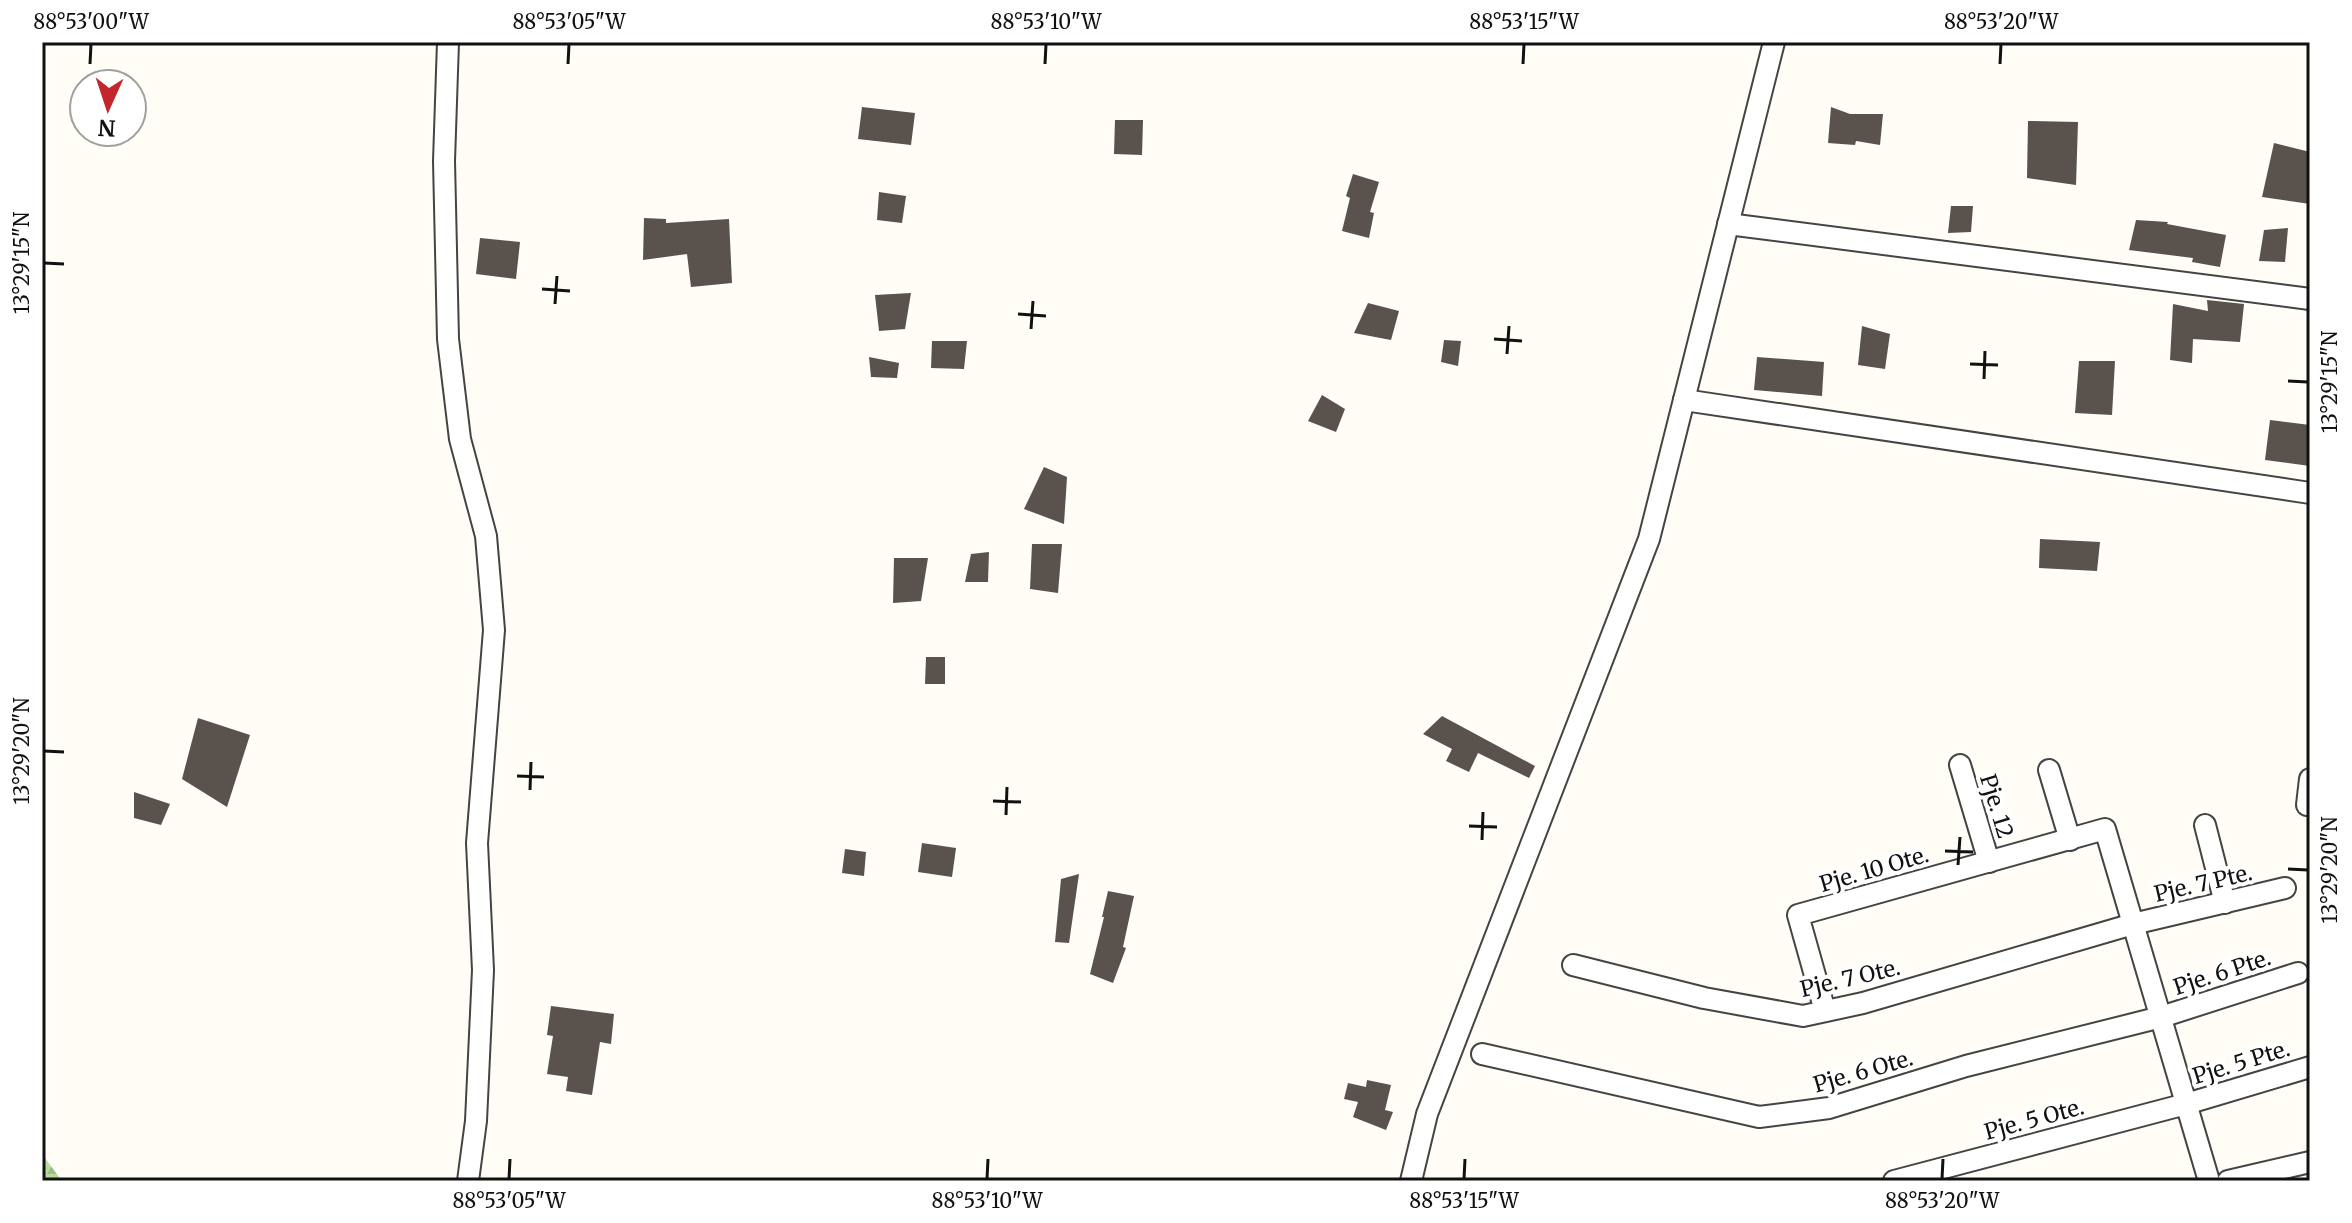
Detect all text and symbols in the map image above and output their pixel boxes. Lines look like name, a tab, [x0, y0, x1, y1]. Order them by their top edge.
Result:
text: 88°53'00"W	[33, 9, 150, 34]
text: 88°53'05"W	[512, 9, 627, 34]
text: 88°53'10"W	[991, 9, 1103, 34]
text: 88°53'15"W	[1469, 9, 1580, 34]
text: 88°53'20"W	[1944, 9, 2059, 34]
north arrow	[68, 68, 148, 148]
text: N	[97, 114, 116, 142]
text: 13°29'15"N	[9, 211, 34, 314]
text: 13°29'15"N	[2317, 330, 2342, 433]
text: 13°29'20"N	[9, 697, 34, 804]
street label: Pje. 12	[1974, 771, 2020, 841]
text: 13°29'20"N	[2317, 816, 2342, 923]
street label: Pje. 10 Ote.	[1816, 840, 1932, 898]
street label: Pje. 7 Pte.	[2151, 858, 2255, 908]
street label: Pje. 6 Pte.	[2170, 943, 2274, 1001]
street label: Pje. 7 Ote.	[1797, 953, 1903, 1003]
street label: Pje. 5 Pte.	[2189, 1034, 2293, 1090]
street label: Pje. 6 Ote.	[1810, 1043, 1916, 1099]
street label: Pje. 5 Ote.	[1981, 1092, 2087, 1146]
text: 88°53'05"W	[452, 1188, 567, 1213]
text: 88°53'10"W	[932, 1188, 1044, 1213]
text: 88°53'15"W	[1409, 1188, 1520, 1213]
text: 88°53'20"W	[1885, 1188, 2000, 1213]

